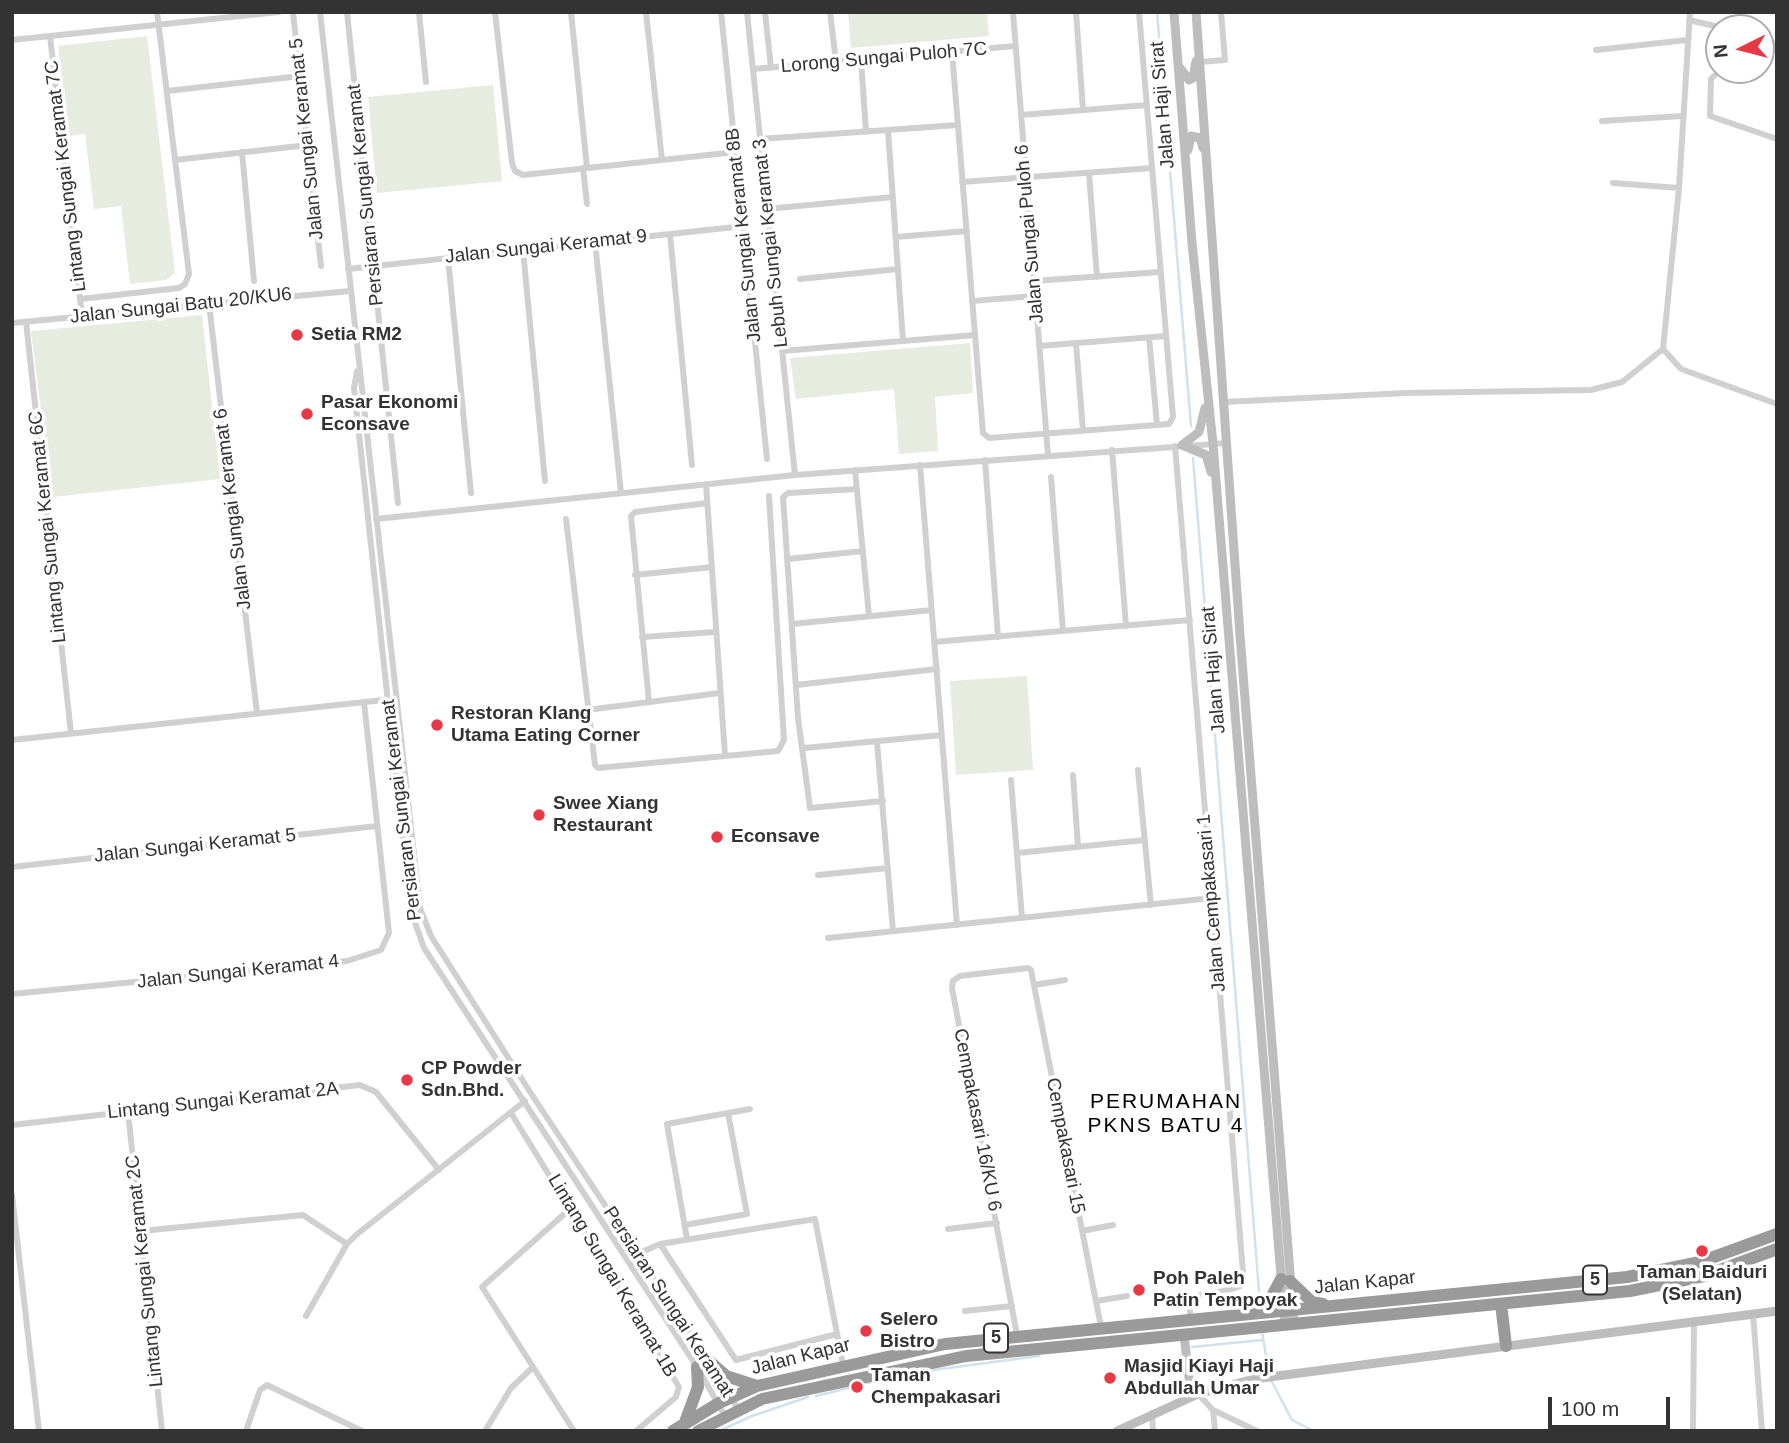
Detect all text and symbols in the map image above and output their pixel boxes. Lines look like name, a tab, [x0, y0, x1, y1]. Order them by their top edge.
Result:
north arrow	[1705, 14, 1775, 84]
street label: Jalan Sungai Keramat 5	[285, 37, 329, 241]
street label: Lorong Sungai Puloh 7C	[780, 38, 988, 78]
street label: Jalan Haji Sirat	[1146, 40, 1180, 170]
text: N	[1709, 43, 1732, 59]
street label: Lintang Sungai Keramat 7C	[40, 59, 92, 293]
street label: Persiaran Sungai Keramat	[343, 83, 389, 307]
street label: Jalan Sungai Keramat 8B	[721, 127, 767, 343]
street label: Lebuh Sungai Keramat 3	[749, 137, 793, 349]
street label: Jalan Sungai Puloh 6	[1011, 144, 1049, 324]
street label: Jalan Sungai Keramat 9	[444, 225, 648, 269]
street label: Jalan Sungai Batu 20/KU6	[69, 283, 293, 329]
place label: Setia RM2	[311, 324, 402, 346]
marker: Setia RM2	[289, 327, 305, 343]
place label: Pasar Ekonomi Econsave	[321, 392, 458, 436]
marker: Pasar Ekonomi Econsave	[299, 406, 315, 422]
street label: Jalan Sungai Keramat 6	[209, 407, 257, 611]
street label: Lintang Sungai Keramat 6C	[24, 410, 72, 644]
street label: Jalan Haji Sirat	[1197, 605, 1231, 735]
street label: Persiaran Sungai Keramat	[377, 698, 427, 922]
place label: Restoran Klang Utama Eating Corner	[451, 703, 640, 747]
marker: Restoran Klang Utama Eating Corner	[429, 717, 445, 733]
place label: Swee Xiang Restaurant	[553, 793, 659, 837]
marker: Swee Xiang Restaurant	[531, 807, 547, 823]
street label: Jalan Cempakasari 1	[1193, 813, 1231, 993]
street label: Jalan Sungai Keramat 5	[93, 824, 297, 868]
place label: Econsave	[731, 826, 820, 848]
marker: Econsave	[709, 829, 725, 845]
street label: Jalan Sungai Keramat 4	[136, 950, 340, 994]
street label: Cempakasari 16/KU 6	[948, 1027, 1006, 1213]
place label: CP Powder Sdn.Bhd.	[421, 1058, 521, 1102]
marker: CP Powder Sdn.Bhd.	[399, 1072, 415, 1088]
street label: Cempakasari 15	[1041, 1076, 1089, 1216]
street label: Lintang Sungai Keramat 2A	[106, 1078, 340, 1124]
district label: PERUMAHAN PKNS BATU 4	[1089, 1089, 1243, 1139]
street label: Lintang Sungai Keramat 2C	[121, 1154, 169, 1388]
street label: Lintang Sungai Keramat 1B	[542, 1171, 682, 1381]
street label: Persiaran Sungai Keramat	[598, 1202, 738, 1402]
marker: Taman Baiduri (Selatan)	[1694, 1243, 1710, 1259]
place label: Taman Baiduri (Selatan)	[1637, 1262, 1767, 1306]
street label: Jalan Kapar	[1313, 1266, 1417, 1300]
road number: 5	[1583, 1266, 1607, 1294]
place label: Poh Paleh Patin Tempoyak	[1153, 1268, 1297, 1312]
marker: Poh Paleh Patin Tempoyak	[1131, 1282, 1147, 1298]
place label: Selero Bistro	[880, 1309, 938, 1353]
marker: Selero Bistro	[858, 1323, 874, 1339]
road number: 5	[984, 1324, 1008, 1352]
street label: Jalan Kapar	[749, 1334, 853, 1380]
place label: Masjid Kiayi Haji Abdullah Umar	[1124, 1356, 1274, 1400]
place label: Taman Chempakasari	[871, 1365, 1001, 1409]
marker: Masjid Kiayi Haji Abdullah Umar	[1102, 1370, 1118, 1386]
marker: Taman Chempakasari	[849, 1379, 865, 1395]
scale bar	[1551, 1384, 1674, 1428]
text: 100 m	[1561, 1397, 1619, 1420]

